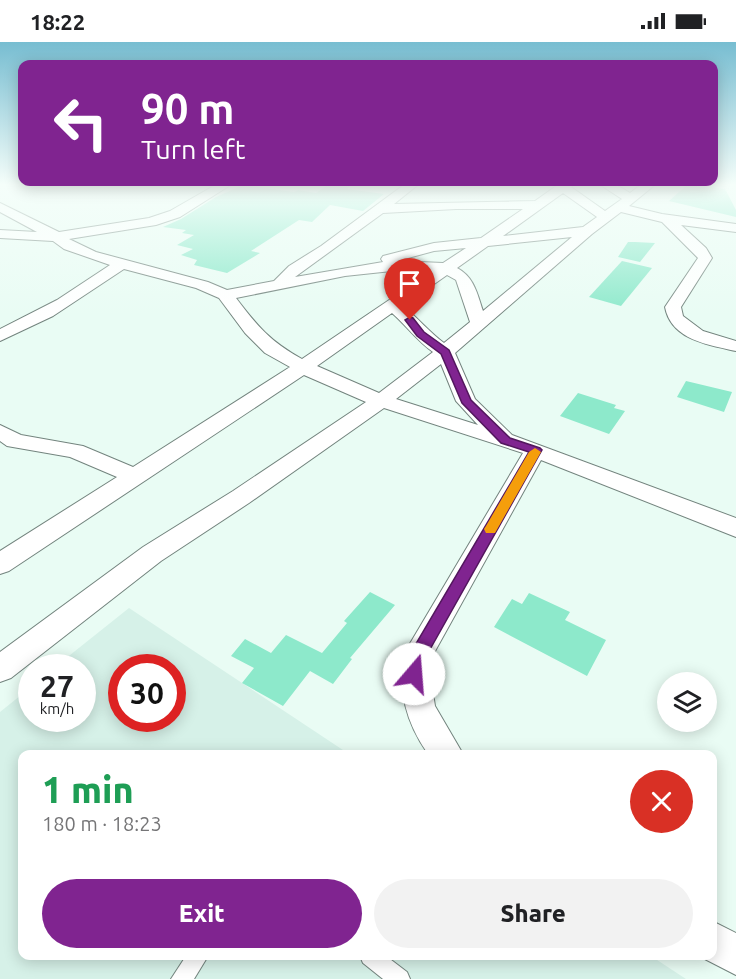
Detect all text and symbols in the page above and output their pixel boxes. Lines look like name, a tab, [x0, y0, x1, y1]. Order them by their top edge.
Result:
text: 18:22	[30, 9, 85, 34]
icon: left	[42, 84, 120, 162]
text: 90 m	[141, 85, 235, 132]
text: Turn left	[141, 134, 245, 164]
pin	[384, 258, 435, 320]
icon: arrive	[393, 267, 426, 300]
position arrow	[382, 642, 446, 706]
speed limit sign: 30	[108, 654, 186, 732]
text: 27	[40, 669, 74, 703]
map controls	[657, 672, 717, 732]
button: layers	[657, 672, 717, 732]
text: km/h	[40, 700, 74, 717]
text: 1 min	[42, 769, 134, 810]
button: close	[630, 770, 693, 833]
text: 180 m · 18:23	[42, 812, 162, 835]
button: Exit	[42, 879, 362, 948]
button: Share	[374, 879, 693, 948]

